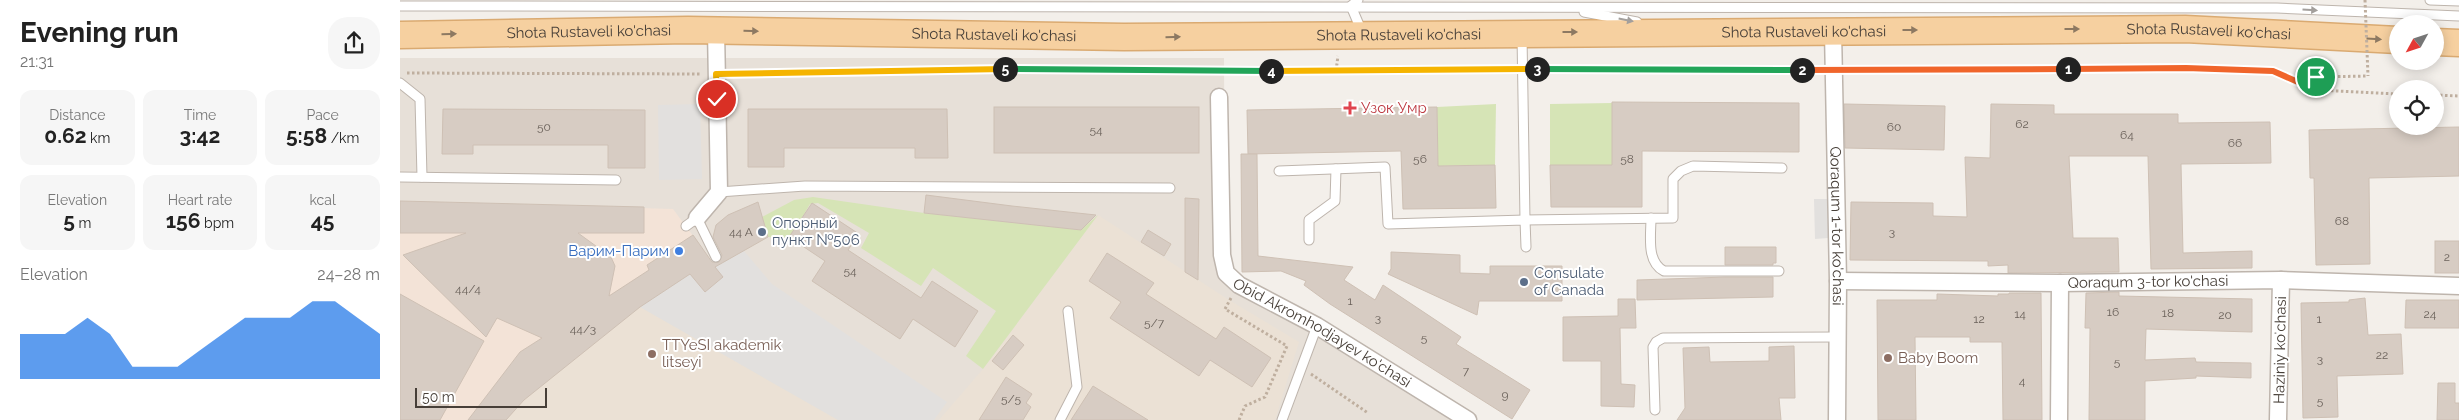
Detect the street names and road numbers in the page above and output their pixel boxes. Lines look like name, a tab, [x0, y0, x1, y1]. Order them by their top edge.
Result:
street label: Shota Rustaveli ko'chasi	[2126, 20, 2292, 43]
street label: Shota Rustaveli ko'chasi	[506, 21, 671, 42]
street label: Shota Rustaveli ko'chasi	[1721, 22, 1886, 41]
street label: Shota Rustaveli ko'chasi	[911, 25, 1076, 45]
street label: Shota Rustaveli ko'chasi	[1316, 25, 1481, 45]
street label: Qoraqum 1-tor ko'chasi	[1826, 146, 1847, 306]
street label: Qoraqum 3-tor ko'chasi	[2067, 272, 2228, 292]
street label: Obid Akromhodjayev ko'chasi	[1229, 275, 1415, 391]
street label: Haziniy koʻchasi	[2270, 296, 2290, 404]

